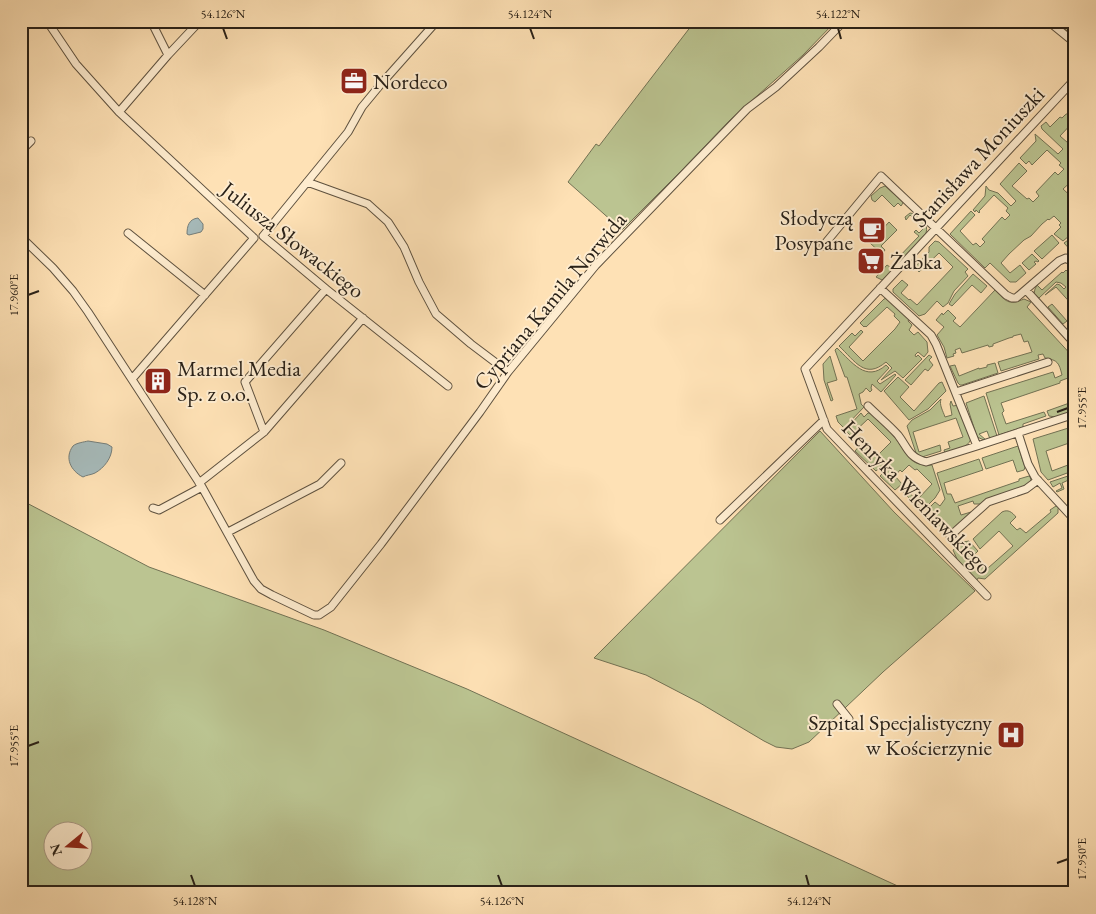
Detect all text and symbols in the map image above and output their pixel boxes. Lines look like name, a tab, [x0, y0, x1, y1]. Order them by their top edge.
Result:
text: 54.126°N	[201, 6, 246, 22]
text: 54.124°N	[508, 6, 553, 22]
text: 54.122°N	[816, 6, 861, 22]
office icon: Nordeco	[339, 66, 369, 96]
place label: Nordeco	[373, 67, 448, 96]
street label: Stanisława Moniuszki	[905, 80, 1051, 234]
street label: Juliusza Słowackiego	[214, 174, 371, 305]
place label: Słodyczą Posypane	[775, 203, 853, 257]
street label: Cypriana Kamila Norwida	[467, 206, 633, 396]
cafe icon: Słodyczą Posypane	[857, 215, 887, 245]
supermarket icon: Żabka	[856, 246, 886, 276]
place label: Żabka	[890, 247, 942, 276]
text: 17.960°E	[6, 274, 22, 316]
place label: Marmel Media Sp. z o.o.	[177, 354, 301, 408]
building icon: Marmel Media Sp. z o.o.	[143, 366, 173, 396]
text: 17.955°E	[1074, 387, 1090, 429]
street label: Henryka Wieniawskiego	[836, 413, 999, 581]
place label: Szpital Specjalistyczny w Kościerzynie	[808, 708, 992, 762]
hospital icon: Szpital Specjalistyczny w Kościerzynie	[996, 720, 1026, 750]
text: 17.955°E	[6, 725, 22, 767]
north arrow	[42, 822, 92, 872]
text: 17.950°E	[1074, 838, 1090, 880]
text: N	[45, 841, 66, 858]
text: 54.128°N	[173, 893, 218, 909]
text: 54.126°N	[480, 893, 525, 909]
text: 54.124°N	[787, 893, 832, 909]

